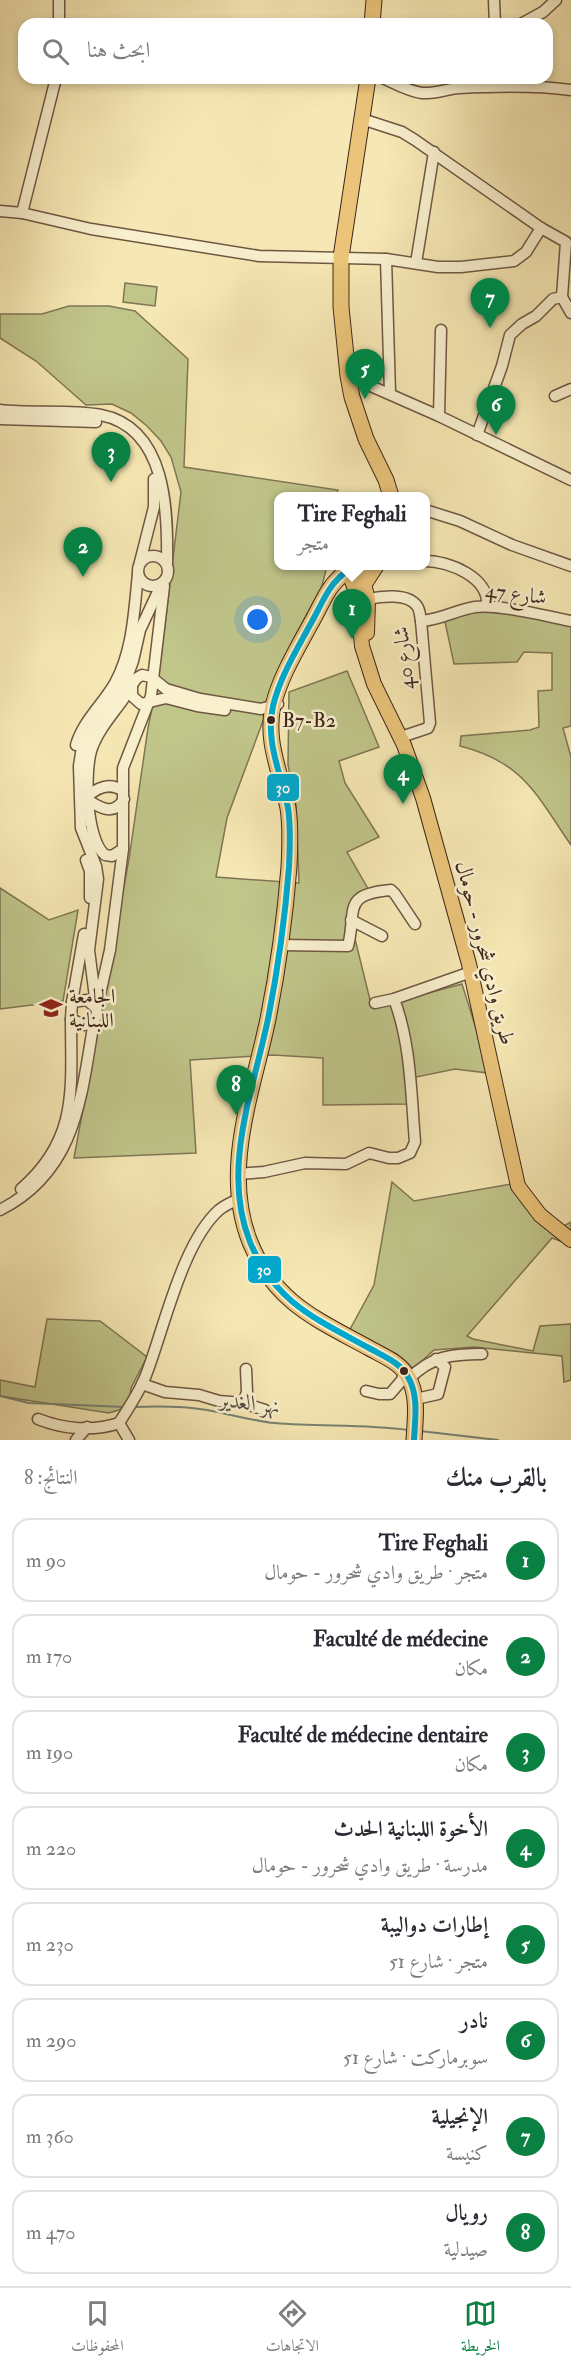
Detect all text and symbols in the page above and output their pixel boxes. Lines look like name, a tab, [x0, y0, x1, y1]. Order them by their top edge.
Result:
search box	[18, 18, 553, 84]
icon: search	[39, 35, 72, 68]
text: ابحث هنا	[87, 36, 150, 64]
pin: 7	[470, 278, 510, 328]
pin: 5	[346, 350, 385, 399]
pin: 6	[476, 386, 516, 435]
pin: 3	[92, 432, 130, 482]
popup	[274, 492, 430, 570]
text: Tire Feghali	[297, 500, 407, 528]
pin: 2	[64, 528, 103, 577]
text: متجر	[297, 531, 329, 556]
street label: شارع 47	[483, 577, 548, 615]
pin: 1	[332, 590, 372, 639]
your location	[243, 605, 272, 634]
street label: شارع 40	[387, 625, 425, 691]
place label: B7-B2	[282, 708, 336, 733]
marker: B7-B2	[265, 714, 277, 726]
pin: 4	[384, 754, 422, 804]
line badge: 30	[266, 773, 300, 802]
text: 30	[276, 778, 290, 798]
street label: طريق وادي شحرور - حومال	[447, 858, 521, 1048]
place label: الجامعة اللبنانية	[69, 983, 115, 1034]
school or university icon: الجامعة اللبنانية	[38, 995, 64, 1021]
pin: 8	[216, 1066, 256, 1115]
line badge: 30	[247, 1255, 282, 1284]
text: 30	[257, 1260, 271, 1280]
unlabelled marker	[398, 1365, 410, 1377]
water label: نهر الغدير	[216, 1385, 282, 1421]
text: بالقرب منك	[445, 1462, 547, 1494]
text: النتائج: 8	[24, 1465, 78, 1490]
text: Tire Feghali	[379, 1529, 488, 1557]
text: 90 m	[26, 1548, 66, 1573]
text: 1	[522, 1548, 529, 1573]
text: متجر · طريق وادي شحرور - حومال	[264, 1560, 488, 1585]
text: Faculté de médecine	[313, 1625, 488, 1653]
text: 170 m	[26, 1644, 72, 1669]
text: 2	[520, 1644, 531, 1669]
text: مكان	[454, 1656, 488, 1681]
text: Faculté de médecine dentaire	[238, 1721, 488, 1749]
text: 190 m	[26, 1740, 73, 1765]
text: 3	[522, 1740, 529, 1765]
text: مكان	[454, 1752, 488, 1777]
text: الأخوة اللبنانية الحدث	[333, 1815, 488, 1843]
text: 220 m	[26, 1836, 76, 1861]
text: 4	[520, 1836, 531, 1861]
text: مدرسة · طريق وادي شحرور - حومال	[252, 1853, 488, 1878]
text: إطارات دواليبة	[381, 1911, 488, 1939]
text: 230 m	[26, 1932, 74, 1957]
text: 5	[521, 1932, 530, 1957]
text: متجر · شارع 51	[389, 1949, 488, 1974]
text: نادر	[460, 2007, 488, 2035]
text: 290 m	[26, 2028, 76, 2053]
text: 6	[520, 2028, 531, 2053]
text: سوبرماركت · شارع 51	[343, 2045, 488, 2070]
text: الإنجيلية	[432, 2103, 488, 2131]
text: 360 m	[26, 2124, 74, 2149]
text: 7	[521, 2124, 530, 2149]
text: كنيسة	[446, 2141, 488, 2166]
text: رويال	[445, 2199, 488, 2227]
text: 470 m	[26, 2220, 75, 2245]
text: 8	[521, 2220, 530, 2245]
text: صيدلية	[444, 2237, 488, 2262]
tab: المحفوظات	[71, 2297, 124, 2361]
tab: الاتجاهات	[266, 2297, 319, 2361]
tab: الخريطة	[461, 2297, 500, 2361]

